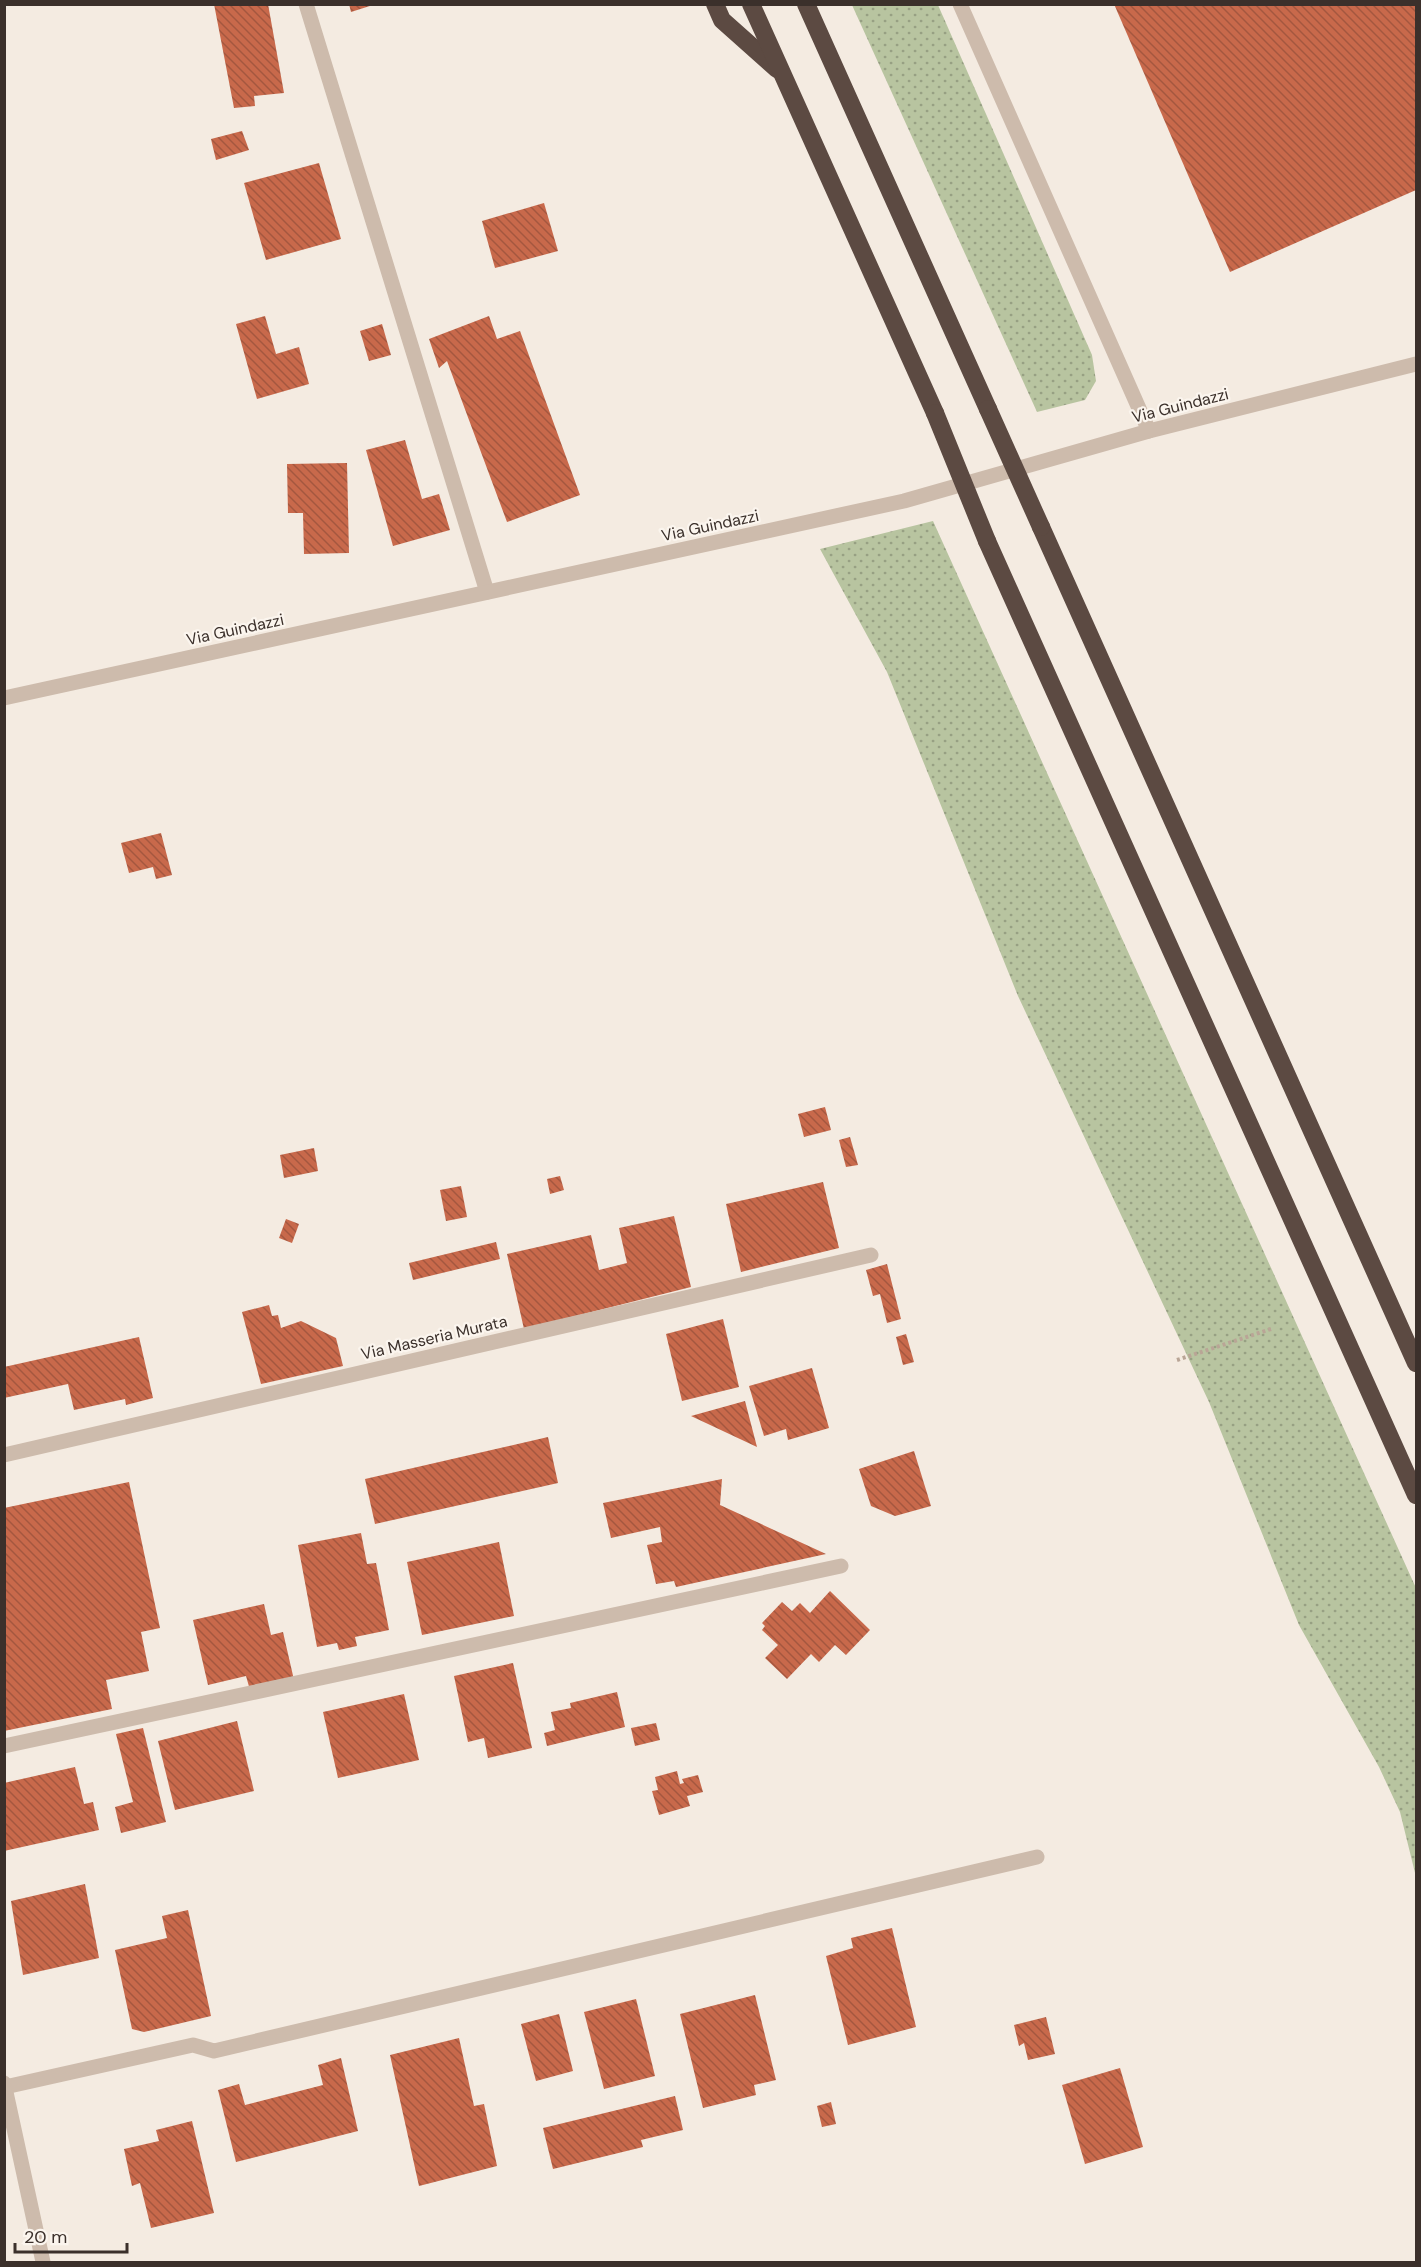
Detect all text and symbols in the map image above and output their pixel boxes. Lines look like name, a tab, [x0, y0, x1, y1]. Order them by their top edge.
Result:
street label: Via Guindazzi	[1130, 383, 1231, 428]
street label: Via Guindazzi	[659, 505, 761, 546]
street label: Via Guindazzi	[184, 609, 286, 650]
street label: Via Masseria Murata	[359, 1310, 509, 1365]
scale bar	[15, 2216, 128, 2254]
text: 20 m	[24, 2225, 67, 2249]

